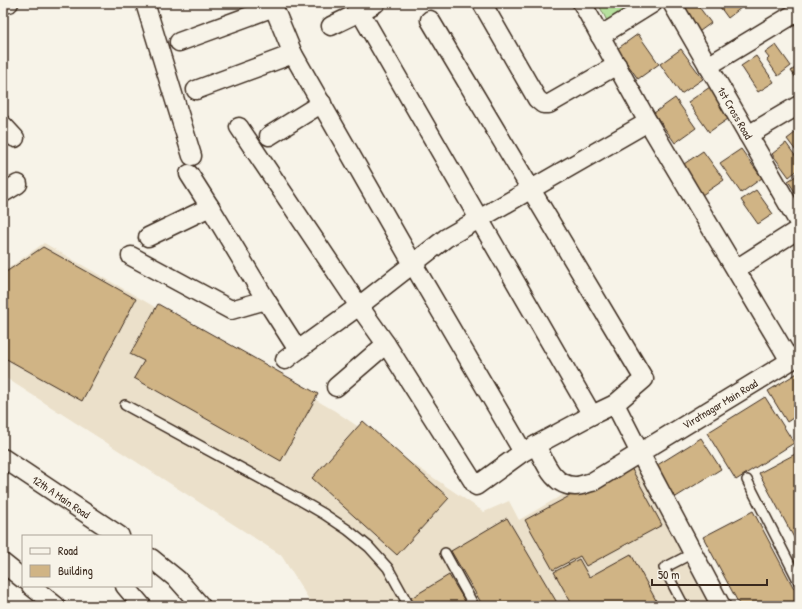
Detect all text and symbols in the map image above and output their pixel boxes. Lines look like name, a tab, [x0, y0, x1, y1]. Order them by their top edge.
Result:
street label: 1st Cross Road	[714, 84, 756, 142]
street label: Viratnagar Main Road	[680, 376, 761, 432]
street label: 12th A Main Road	[29, 473, 93, 522]
legend	[22, 535, 152, 587]
text: Road	[58, 542, 78, 559]
scale bar	[652, 561, 767, 587]
text: Building	[58, 562, 93, 579]
text: 50 m	[658, 566, 679, 583]

